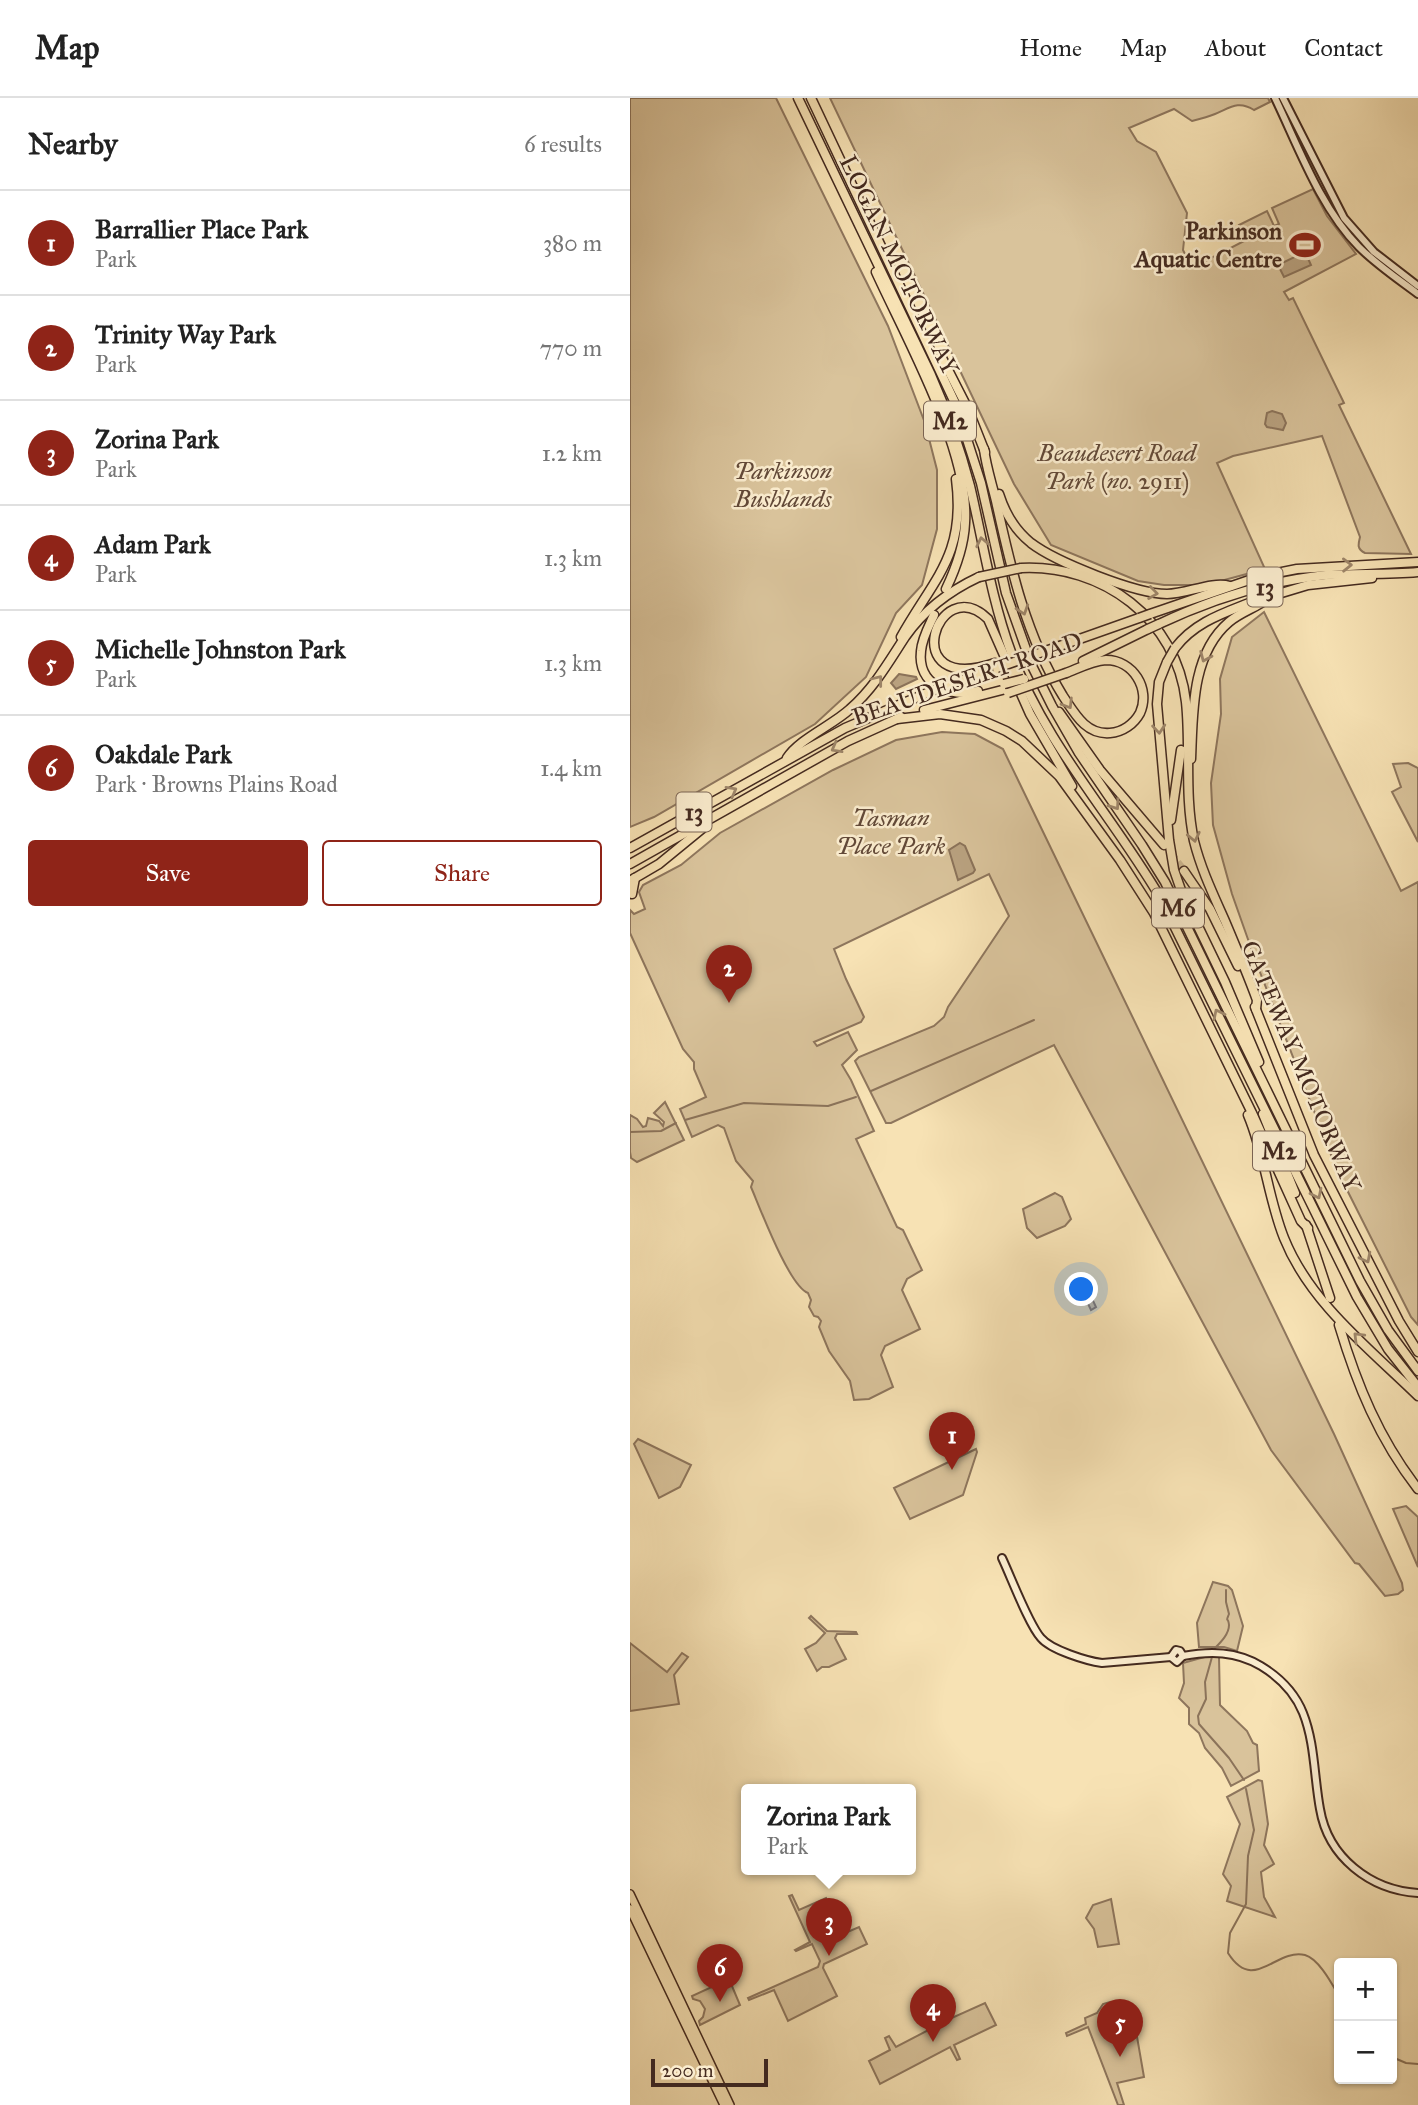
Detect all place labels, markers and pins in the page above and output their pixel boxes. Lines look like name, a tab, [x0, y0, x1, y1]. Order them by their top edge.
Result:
place label: Parkinson Aquatic Centre	[1133, 216, 1282, 274]
sports icon: Parkinson Aquatic Centre	[1288, 228, 1322, 262]
pin: 2	[706, 945, 752, 1003]
pin: 1	[929, 1412, 975, 1470]
pin: 3	[806, 1898, 852, 1956]
pin: 6	[697, 1944, 743, 2002]
pin: 4	[910, 1984, 956, 2042]
pin: 5	[1097, 1999, 1143, 2057]

